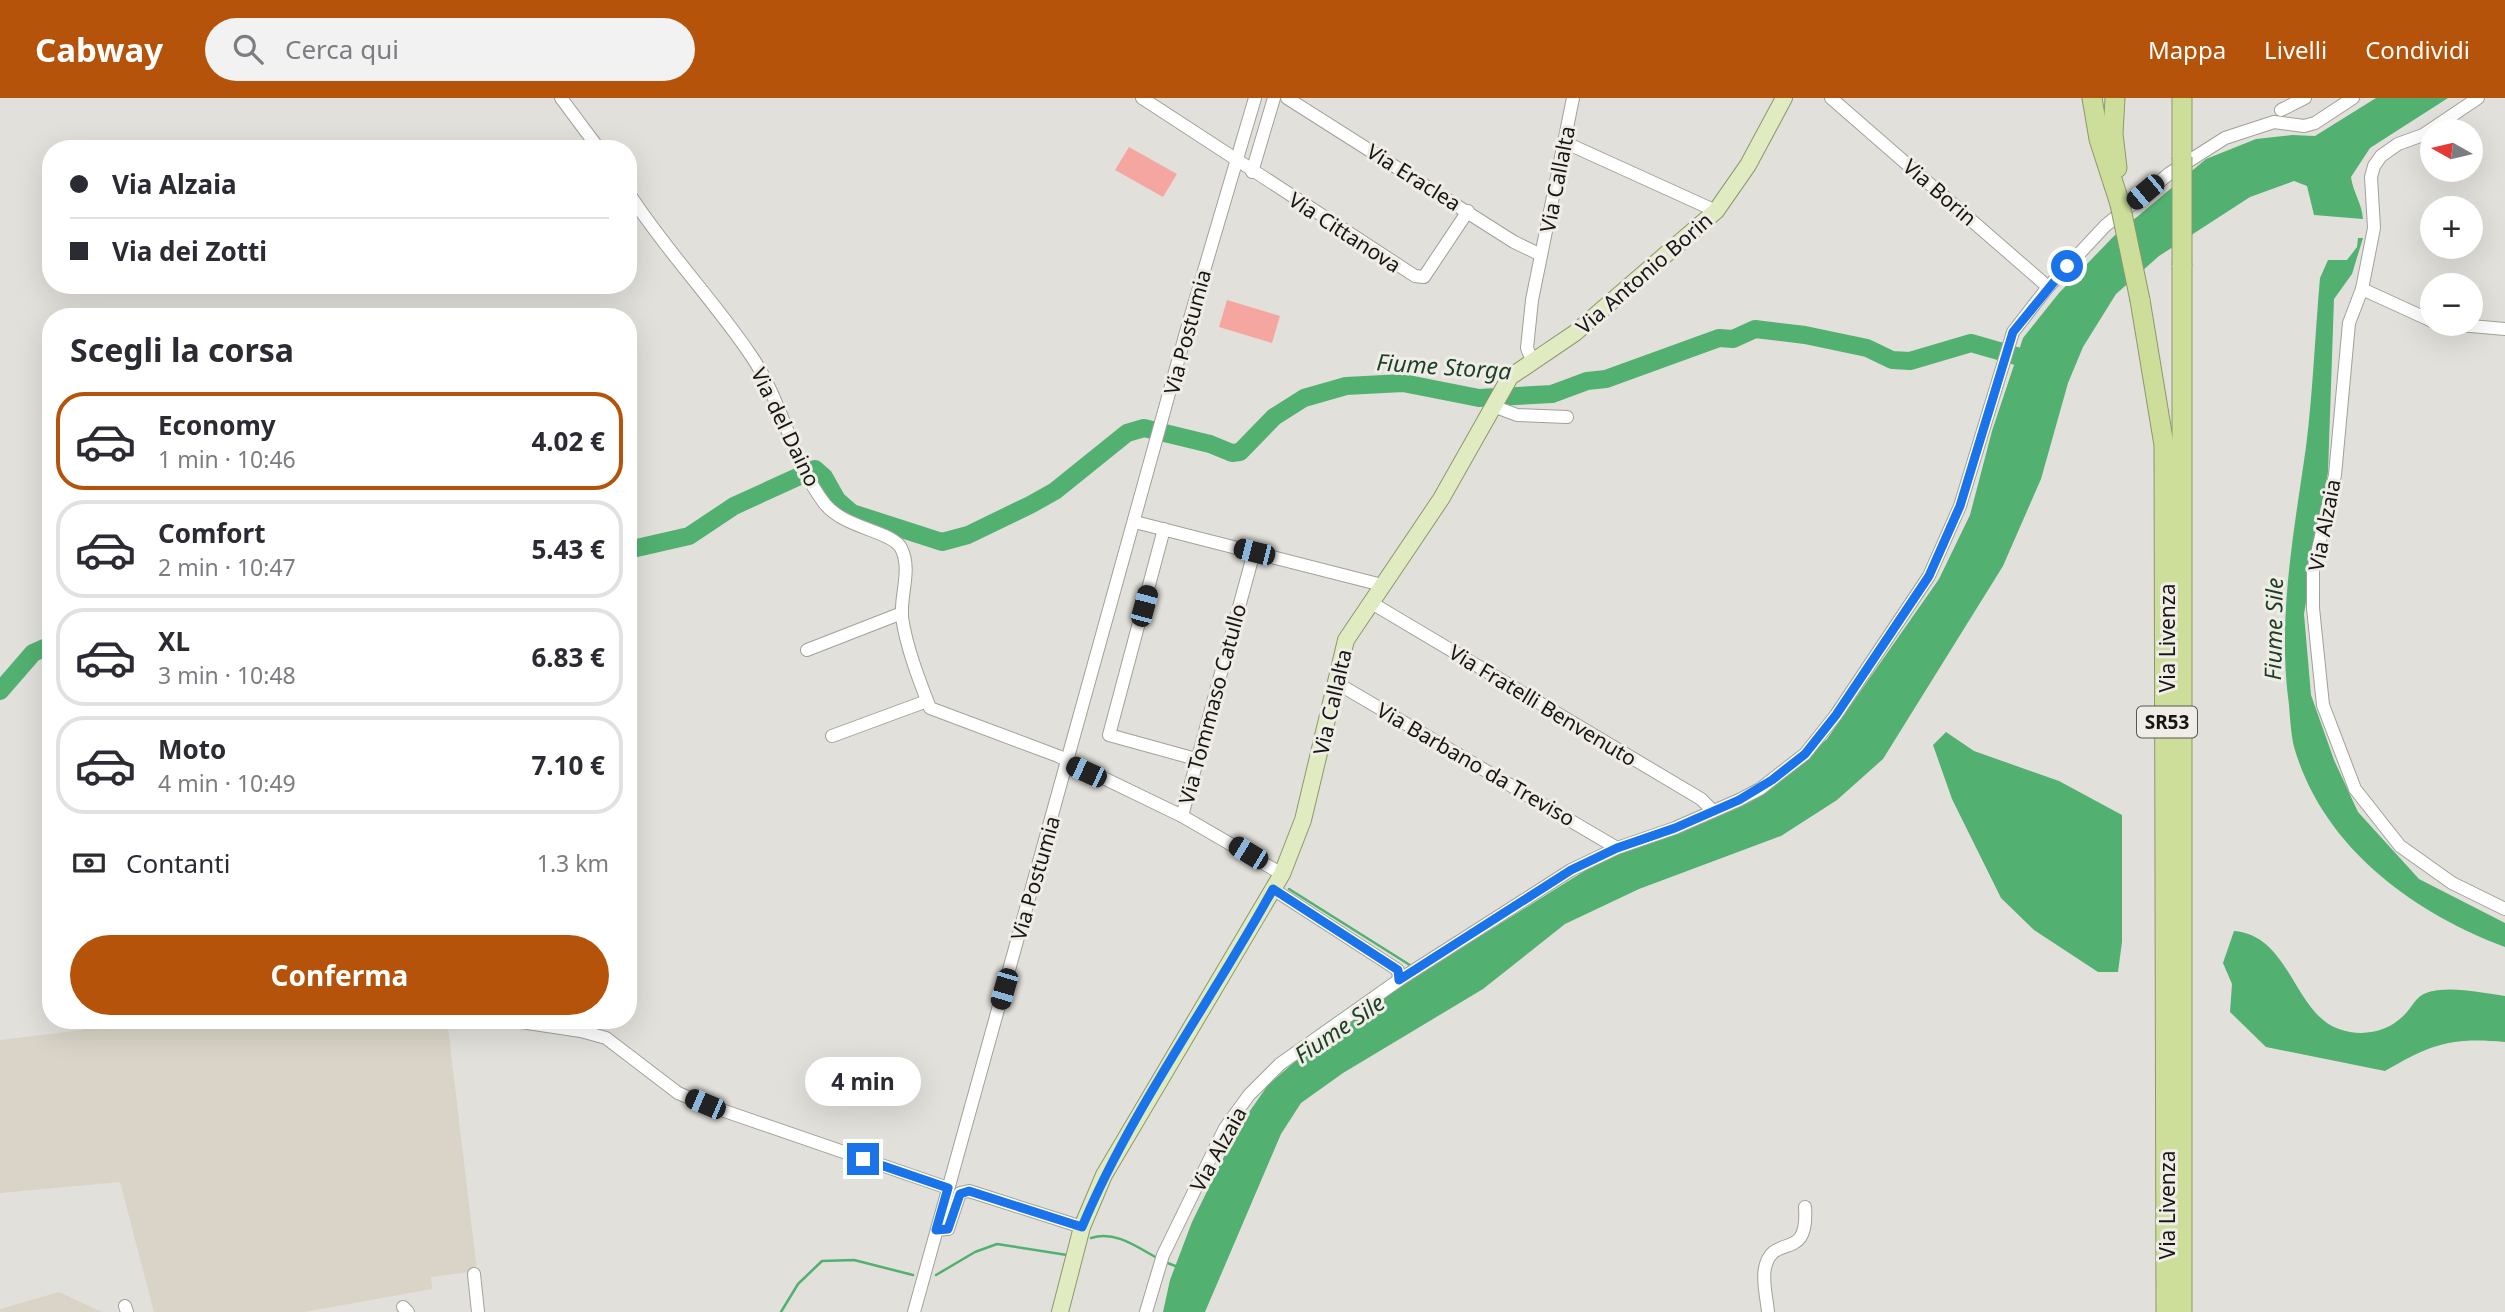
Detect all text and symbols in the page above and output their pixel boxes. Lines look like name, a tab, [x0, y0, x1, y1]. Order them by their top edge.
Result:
search box	[205, 18, 695, 81]
text: Cabway	[35, 27, 163, 72]
icon: search	[229, 30, 267, 68]
text: Cerca qui	[285, 31, 399, 67]
text: Mappa	[2148, 33, 2226, 66]
text: Livelli	[2264, 33, 2327, 66]
text: Condividi	[2365, 33, 2470, 66]
north arrow	[2420, 119, 2483, 182]
map controls	[2420, 119, 2483, 336]
street label: Via Callalta	[1533, 123, 1581, 235]
street label: Via Eraclea	[1362, 137, 1466, 217]
street label: Via Borin	[1897, 152, 1983, 232]
text: Via Alzaia	[112, 166, 237, 202]
car	[2123, 170, 2168, 214]
street label: Via Cittanova	[1283, 185, 1407, 279]
button: +	[2420, 196, 2483, 259]
street label: Via Antonio Borin	[1570, 206, 1718, 340]
text: Via dei Zotti	[112, 233, 267, 269]
route start	[2051, 250, 2083, 282]
street label: Via Postumia	[1157, 266, 1217, 398]
button: −	[2420, 273, 2483, 336]
text: Scegli la corsa	[70, 328, 294, 371]
water label: Fiume Storga	[1375, 345, 1513, 387]
street label: Via del Daino	[745, 363, 827, 491]
text: Economy	[158, 407, 276, 443]
icon: car	[74, 410, 137, 473]
text: 4.02 €	[531, 423, 605, 459]
text: 1 min · 10:46	[158, 443, 296, 475]
street label: Via Alzaia	[2301, 477, 2347, 573]
text: Comfort	[158, 515, 266, 551]
icon: car	[74, 518, 137, 581]
text: 5.43 €	[531, 531, 605, 567]
car	[1232, 537, 1277, 567]
text: 2 min · 10:47	[158, 551, 296, 583]
water label: Fiume Sile	[2256, 577, 2290, 681]
car	[1129, 583, 1160, 629]
street label: Via Livenza	[2153, 584, 2181, 692]
street label: Via Tommaso Catullo	[1172, 601, 1252, 807]
text: XL	[158, 623, 190, 659]
icon: car	[74, 626, 137, 689]
street label: Via Fratelli Benvenuto	[1444, 638, 1642, 772]
text: 6.83 €	[531, 639, 605, 675]
street label: Via Callalta	[1306, 646, 1358, 758]
text: 3 min · 10:48	[158, 659, 296, 691]
street label: Via Barbano da Treviso	[1372, 696, 1580, 832]
road number: SR53	[2137, 706, 2197, 737]
text: Moto	[158, 731, 226, 767]
icon: car	[74, 734, 137, 797]
text: 7.10 €	[531, 747, 605, 783]
car	[1063, 754, 1110, 790]
text: 4 min · 10:49	[158, 767, 296, 799]
street label: Via Postumia	[1004, 813, 1066, 943]
car	[1225, 833, 1272, 873]
icon: cash	[70, 844, 108, 882]
text: Contanti	[126, 845, 230, 881]
text: 1.3 km	[537, 847, 609, 879]
button: Conferma	[70, 935, 609, 1015]
car	[989, 966, 1020, 1012]
water label: Fiume Sile	[1287, 986, 1391, 1070]
callout: 4 min	[805, 1058, 921, 1107]
text: 4 min	[831, 1065, 895, 1097]
car	[682, 1086, 729, 1122]
street label: Via Alzaia	[1183, 1102, 1253, 1196]
route end	[847, 1143, 879, 1175]
street label: Via Livenza	[2153, 1151, 2181, 1259]

